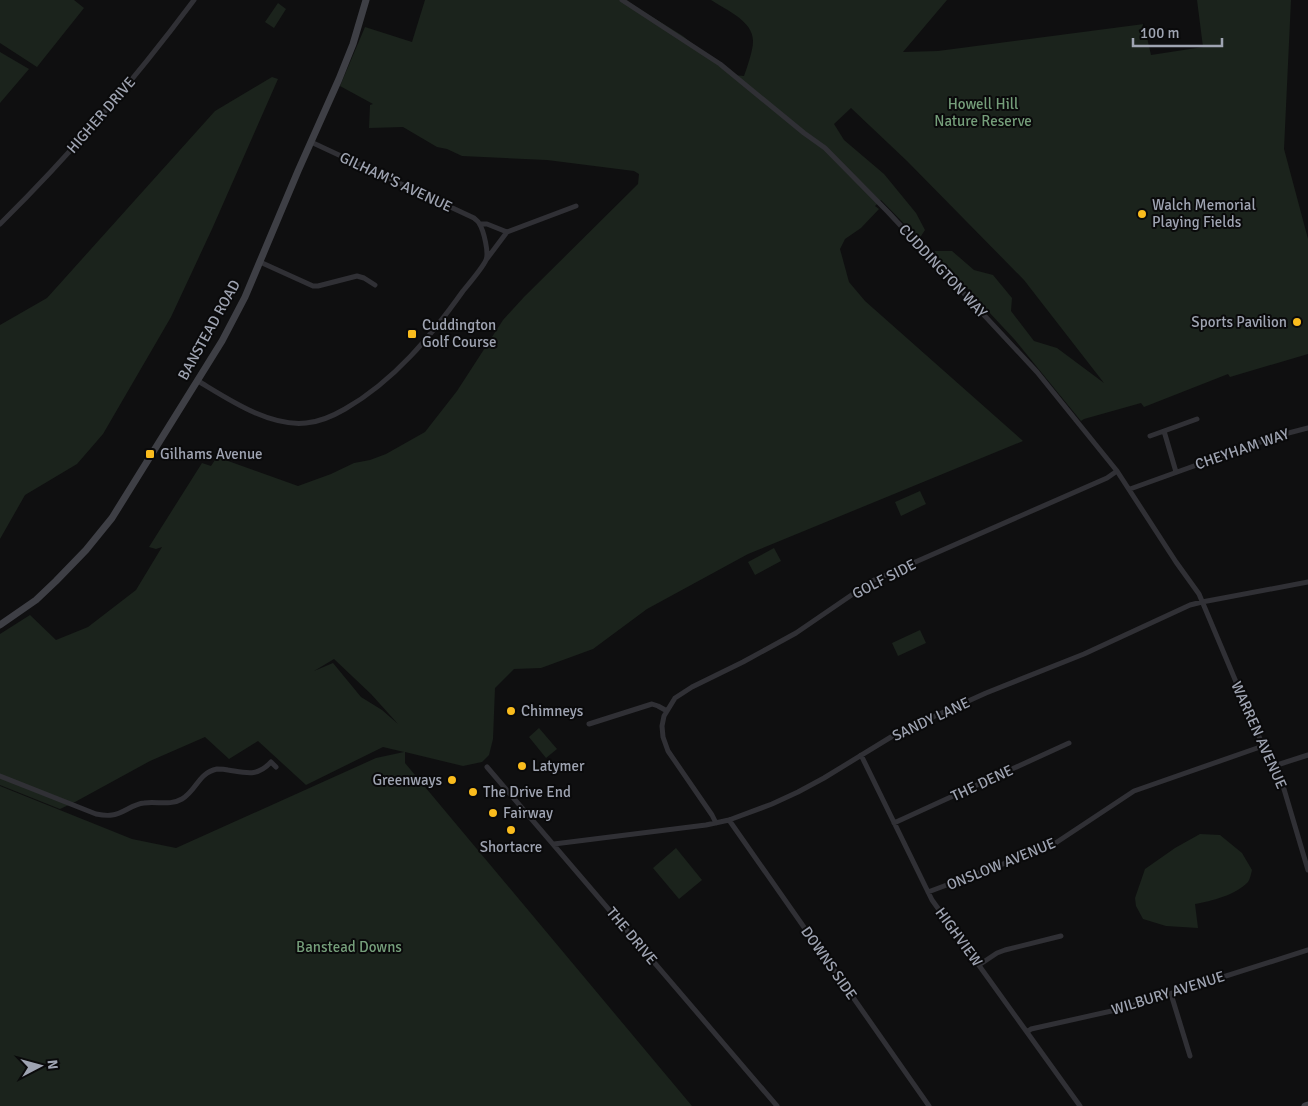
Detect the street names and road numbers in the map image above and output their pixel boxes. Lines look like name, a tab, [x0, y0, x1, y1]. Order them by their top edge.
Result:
street label: HIGHER DRIVE	[63, 73, 139, 157]
street label: GILHAM'S AVENUE	[337, 148, 455, 216]
street label: CUDDINGTON WAY	[895, 220, 991, 322]
street label: BANSTEAD ROAD	[174, 277, 244, 383]
street label: CHEYHAM WAY	[1193, 424, 1292, 473]
street label: GOLF SIDE	[849, 555, 919, 603]
street label: WARREN AVENUE	[1227, 678, 1291, 792]
street label: SANDY LANE	[889, 693, 973, 745]
street label: THE DENE	[948, 761, 1016, 805]
street label: ONSLOW AVENUE	[944, 834, 1058, 894]
street label: THE DRIVE	[603, 904, 661, 968]
street label: HIGHVIEW	[932, 904, 987, 970]
street label: DOWNS SIDE	[797, 923, 861, 1003]
street label: WILBURY AVENUE	[1109, 967, 1227, 1019]

